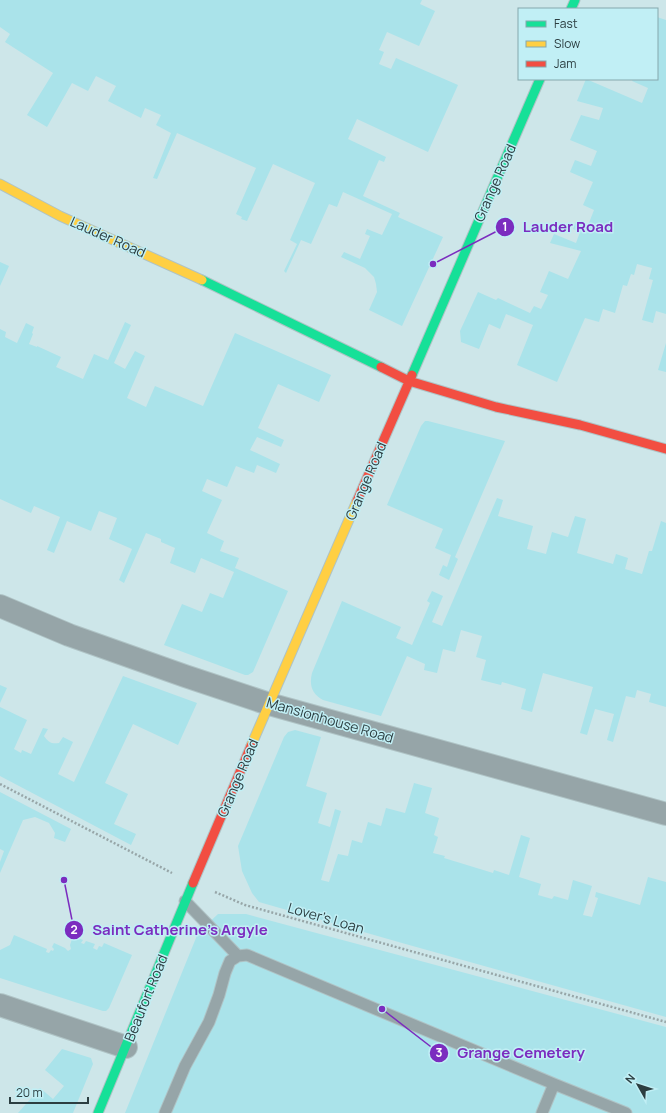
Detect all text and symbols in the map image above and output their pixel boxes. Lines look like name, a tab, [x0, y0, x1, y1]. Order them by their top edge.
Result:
legend	[518, 8, 658, 80]
text: Fast	[554, 15, 578, 32]
text: Slow	[554, 35, 580, 52]
text: Jam	[554, 55, 576, 72]
street label: Grange Road	[469, 141, 520, 225]
street label: Lauder Road	[67, 211, 149, 262]
callout: Lauder Road	[495, 214, 621, 241]
text: Lauder Road	[523, 216, 613, 237]
text: 1	[502, 218, 508, 235]
street label: Grange Road	[341, 439, 391, 523]
street label: Mansionhouse Road	[264, 692, 396, 747]
street label: Grange Road	[213, 736, 263, 820]
street label: Lover's Loan	[286, 898, 367, 938]
callout: Saint Catherine's Argyle	[64, 916, 275, 943]
text: Saint Catherine's Argyle	[92, 919, 268, 940]
text: 2	[70, 921, 78, 938]
street label: Beaufort Road	[119, 951, 172, 1044]
callout: Grange Cemetery	[429, 1040, 592, 1067]
text: Grange Cemetery	[457, 1042, 585, 1063]
text: 3	[436, 1044, 443, 1061]
north arrow	[618, 1065, 658, 1105]
text: N	[622, 1071, 638, 1086]
scale bar	[10, 1079, 88, 1105]
text: 20 m	[16, 1084, 43, 1101]

